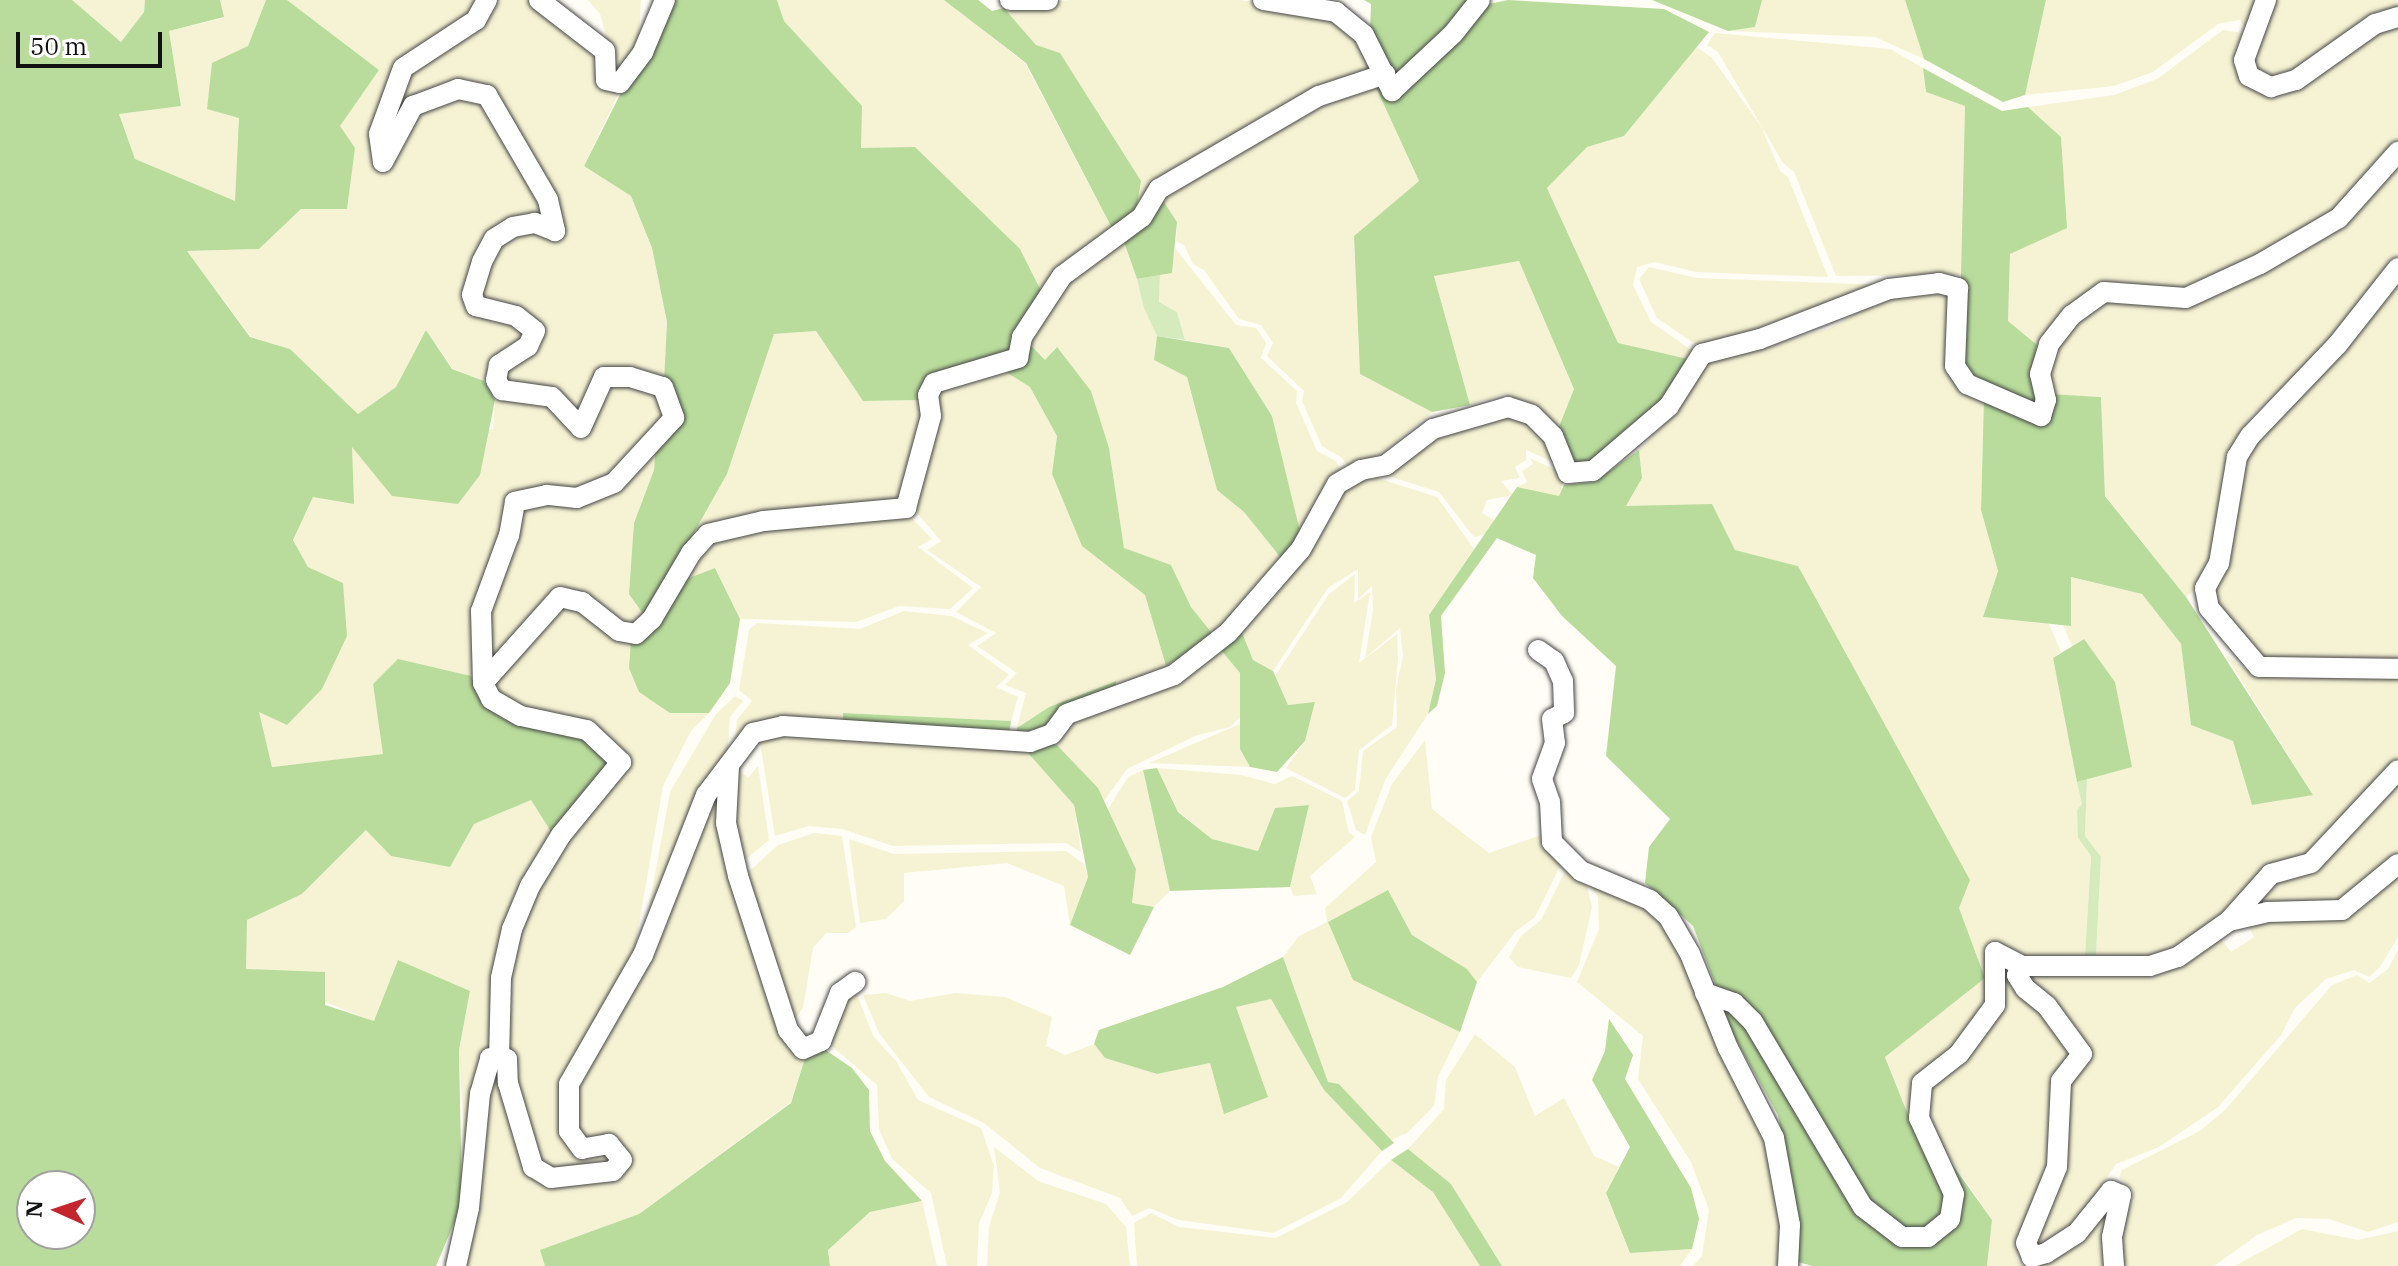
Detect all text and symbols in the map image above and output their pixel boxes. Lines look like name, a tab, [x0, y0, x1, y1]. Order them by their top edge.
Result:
scale bar	[20, 16, 166, 66]
text: 50 m	[30, 30, 87, 62]
north arrow	[16, 1170, 96, 1250]
text: N	[19, 1199, 48, 1218]

